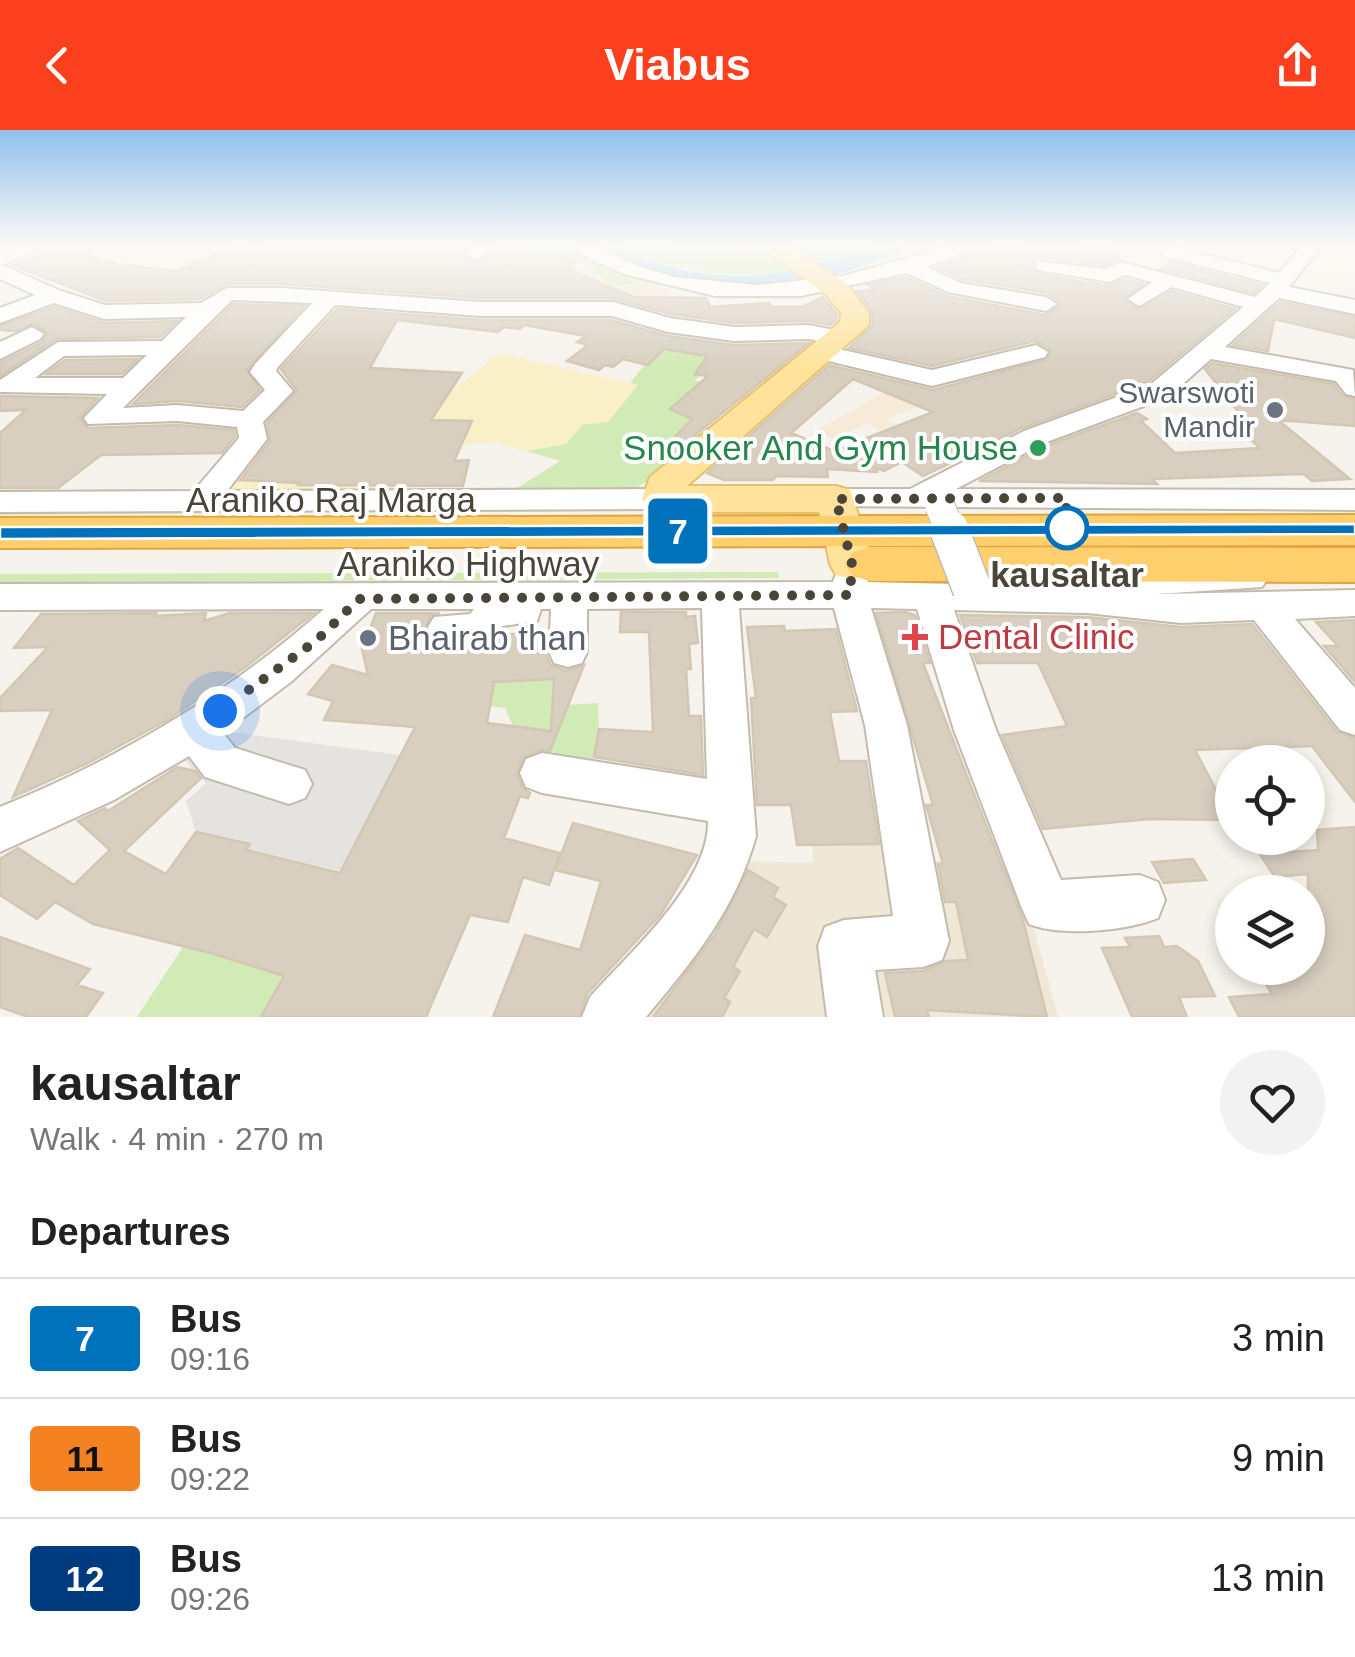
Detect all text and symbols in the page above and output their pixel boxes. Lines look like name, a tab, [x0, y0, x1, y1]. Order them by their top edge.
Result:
icon: back	[30, 38, 85, 93]
icon: share	[1270, 38, 1325, 93]
text: Viabus	[604, 39, 751, 90]
place label: Swarswoti Mandir	[1118, 376, 1255, 443]
marker: Swarswoti Mandir	[1264, 399, 1286, 421]
place label: Snooker And Gym House	[623, 428, 1018, 467]
marker: Snooker And Gym House	[1027, 437, 1049, 459]
street label: Araniko Raj Marga	[186, 480, 476, 519]
line badge: 7	[646, 498, 710, 564]
marker: kausaltar	[1046, 507, 1088, 549]
text: 7	[668, 512, 688, 551]
street label: Araniko Highway	[337, 544, 600, 583]
place label: kausaltar	[990, 555, 1144, 594]
place label: Dental Clinic	[938, 617, 1134, 656]
place label: Bhairab than	[388, 618, 586, 657]
marker: Dental Clinic	[902, 624, 928, 650]
marker: Bhairab than	[357, 627, 379, 649]
your location	[195, 686, 245, 736]
map controls	[1215, 745, 1325, 985]
button: locate	[1215, 745, 1325, 855]
button: layers	[1215, 875, 1325, 985]
button: heart	[1220, 1050, 1325, 1155]
text: kausaltar	[30, 1057, 241, 1110]
text: Walk · 4 min · 270 m	[30, 1121, 324, 1157]
text: Departures	[30, 1211, 231, 1253]
text: Bus	[170, 1298, 242, 1340]
text: 3 min	[1232, 1317, 1325, 1359]
text: 7	[75, 1319, 95, 1358]
text: 09:16	[170, 1341, 250, 1377]
text: Bus	[170, 1418, 242, 1460]
text: 9 min	[1232, 1437, 1325, 1479]
text: 11	[67, 1439, 104, 1478]
text: 09:22	[170, 1461, 250, 1497]
text: Bus	[170, 1538, 242, 1580]
text: 13 min	[1211, 1557, 1325, 1599]
text: 12	[66, 1559, 104, 1598]
text: 09:26	[170, 1581, 250, 1617]

